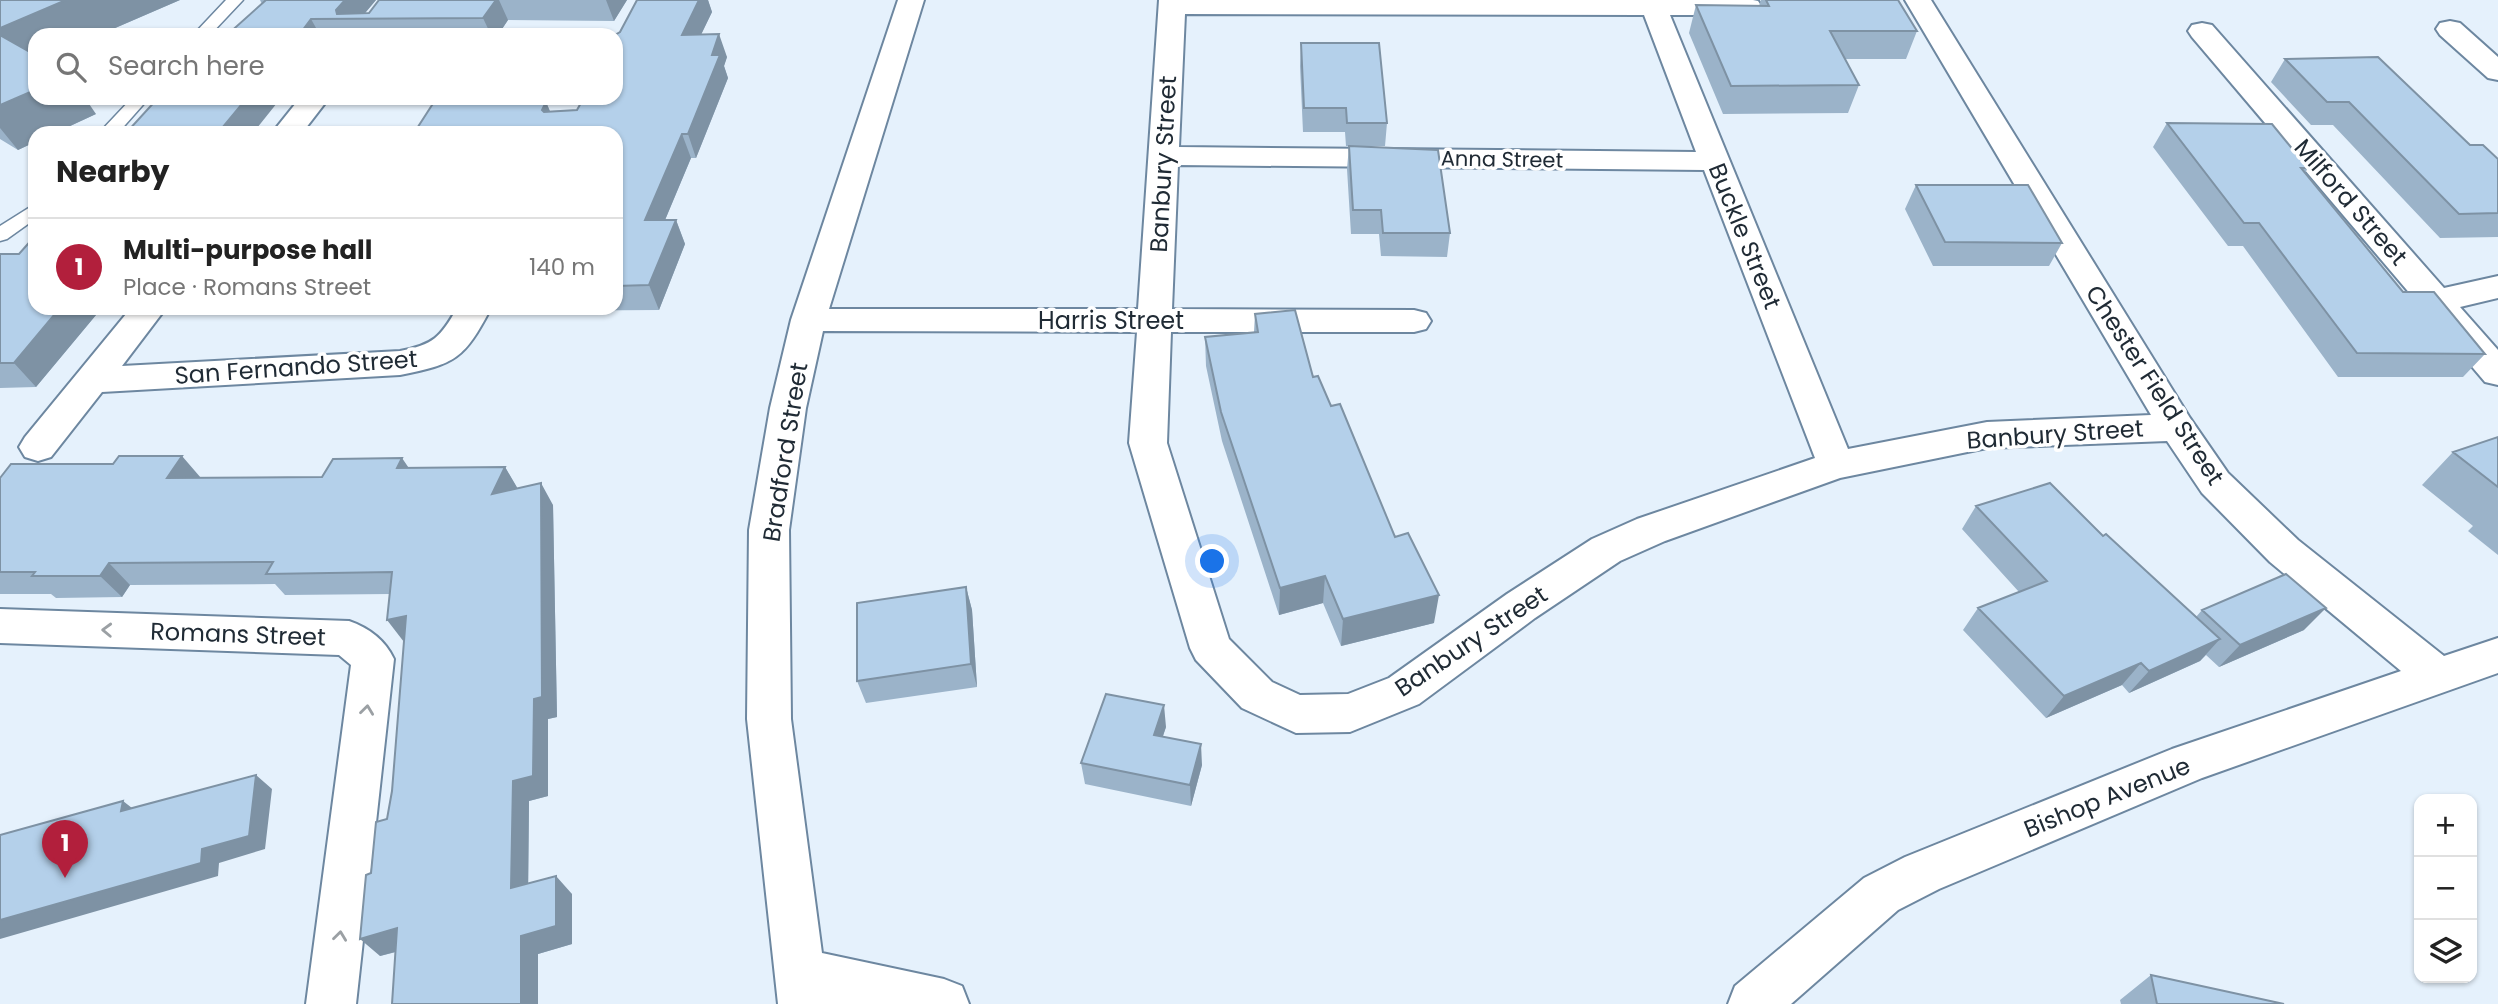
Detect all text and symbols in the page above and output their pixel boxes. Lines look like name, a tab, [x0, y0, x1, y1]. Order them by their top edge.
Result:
search box	[28, 28, 623, 105]
icon: search	[52, 48, 90, 86]
text: Search here	[108, 48, 265, 84]
street label: Banbury Street	[1142, 75, 1184, 253]
street label: Milford Street	[2287, 132, 2415, 272]
street label: Anna Street	[1441, 143, 1563, 175]
text: Nearby	[56, 150, 170, 193]
street label: Buckle Street	[1701, 158, 1789, 314]
text: Multi-purpose hall	[123, 232, 372, 268]
text: 1	[75, 251, 83, 283]
text: 140 m	[529, 251, 595, 283]
text: Place · Romans Street	[123, 271, 371, 303]
street label: Chester Field Street	[2078, 279, 2232, 491]
street label: Harris Street	[1038, 304, 1184, 337]
street label: San Fernando Street	[174, 342, 418, 392]
street label: Bradford Street	[755, 360, 815, 544]
street label: Banbury Street	[1966, 411, 2144, 457]
your location	[1195, 544, 1229, 578]
street label: Banbury Street	[1388, 578, 1554, 704]
street label: Romans Street	[150, 614, 326, 654]
one-way arrow	[102, 622, 112, 638]
one-way arrow	[360, 705, 375, 716]
street label: Bishop Avenue	[2019, 749, 2195, 845]
map controls	[2414, 794, 2477, 983]
button: +	[2414, 794, 2477, 857]
pin: 1	[42, 820, 88, 878]
button: −	[2414, 857, 2477, 920]
button: layers	[2414, 920, 2477, 983]
one-way arrow	[332, 930, 347, 942]

